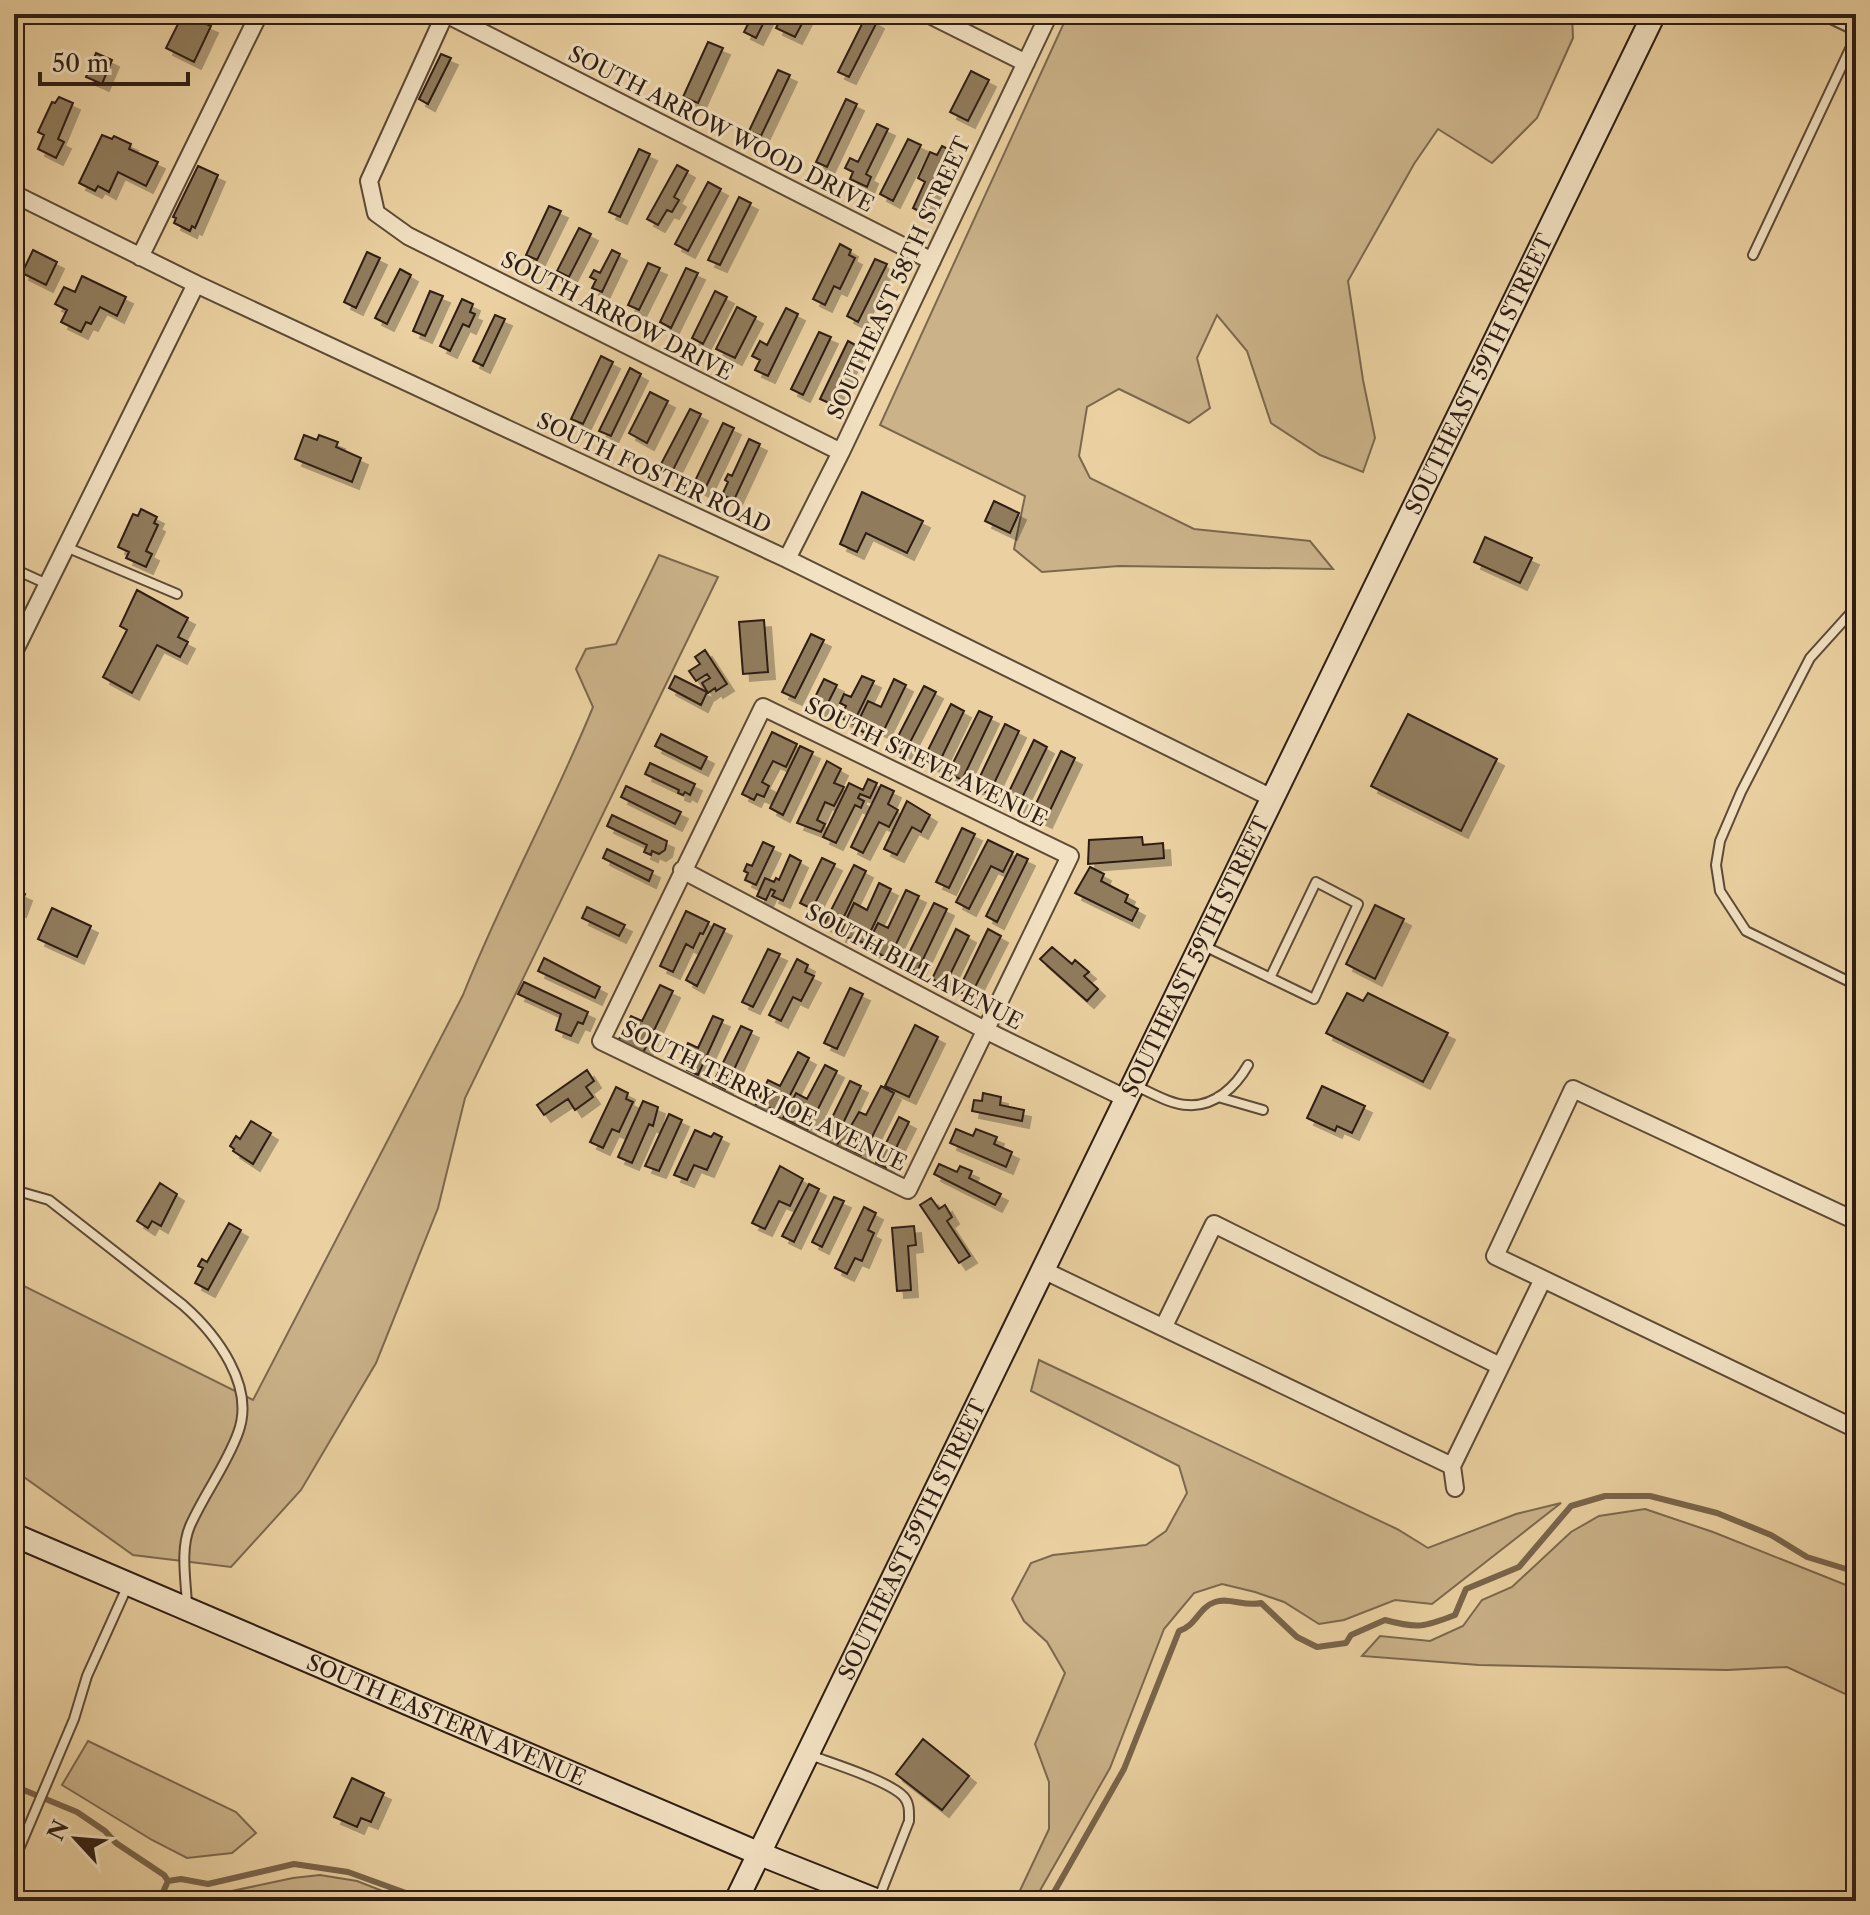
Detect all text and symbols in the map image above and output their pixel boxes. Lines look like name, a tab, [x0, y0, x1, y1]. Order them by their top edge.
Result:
scale bar	[40, 36, 188, 86]
street label: SOUTH ARROW WOOD DRIVE	[564, 40, 878, 218]
text: 50 m	[52, 49, 109, 78]
street label: SOUTHEAST 58TH STREET	[822, 132, 977, 424]
street label: SOUTHEAST 59TH STREET	[1399, 229, 1559, 519]
street label: SOUTH ARROW DRIVE	[497, 246, 737, 386]
street label: SOUTH FOSTER ROAD	[533, 407, 775, 539]
street label: SOUTH STEVE AVENUE	[800, 692, 1052, 832]
street label: SOUTHEAST 59TH STREET	[1116, 812, 1275, 1102]
street label: SOUTH BILL AVENUE	[801, 898, 1027, 1036]
street label: SOUTH TERRY JOE AVENUE	[617, 1015, 911, 1177]
street label: SOUTHEAST 59TH STREET	[832, 1394, 992, 1684]
street label: SOUTH EASTERN AVENUE	[302, 1648, 590, 1791]
north arrow	[36, 1799, 116, 1879]
text: N	[42, 1816, 75, 1845]

